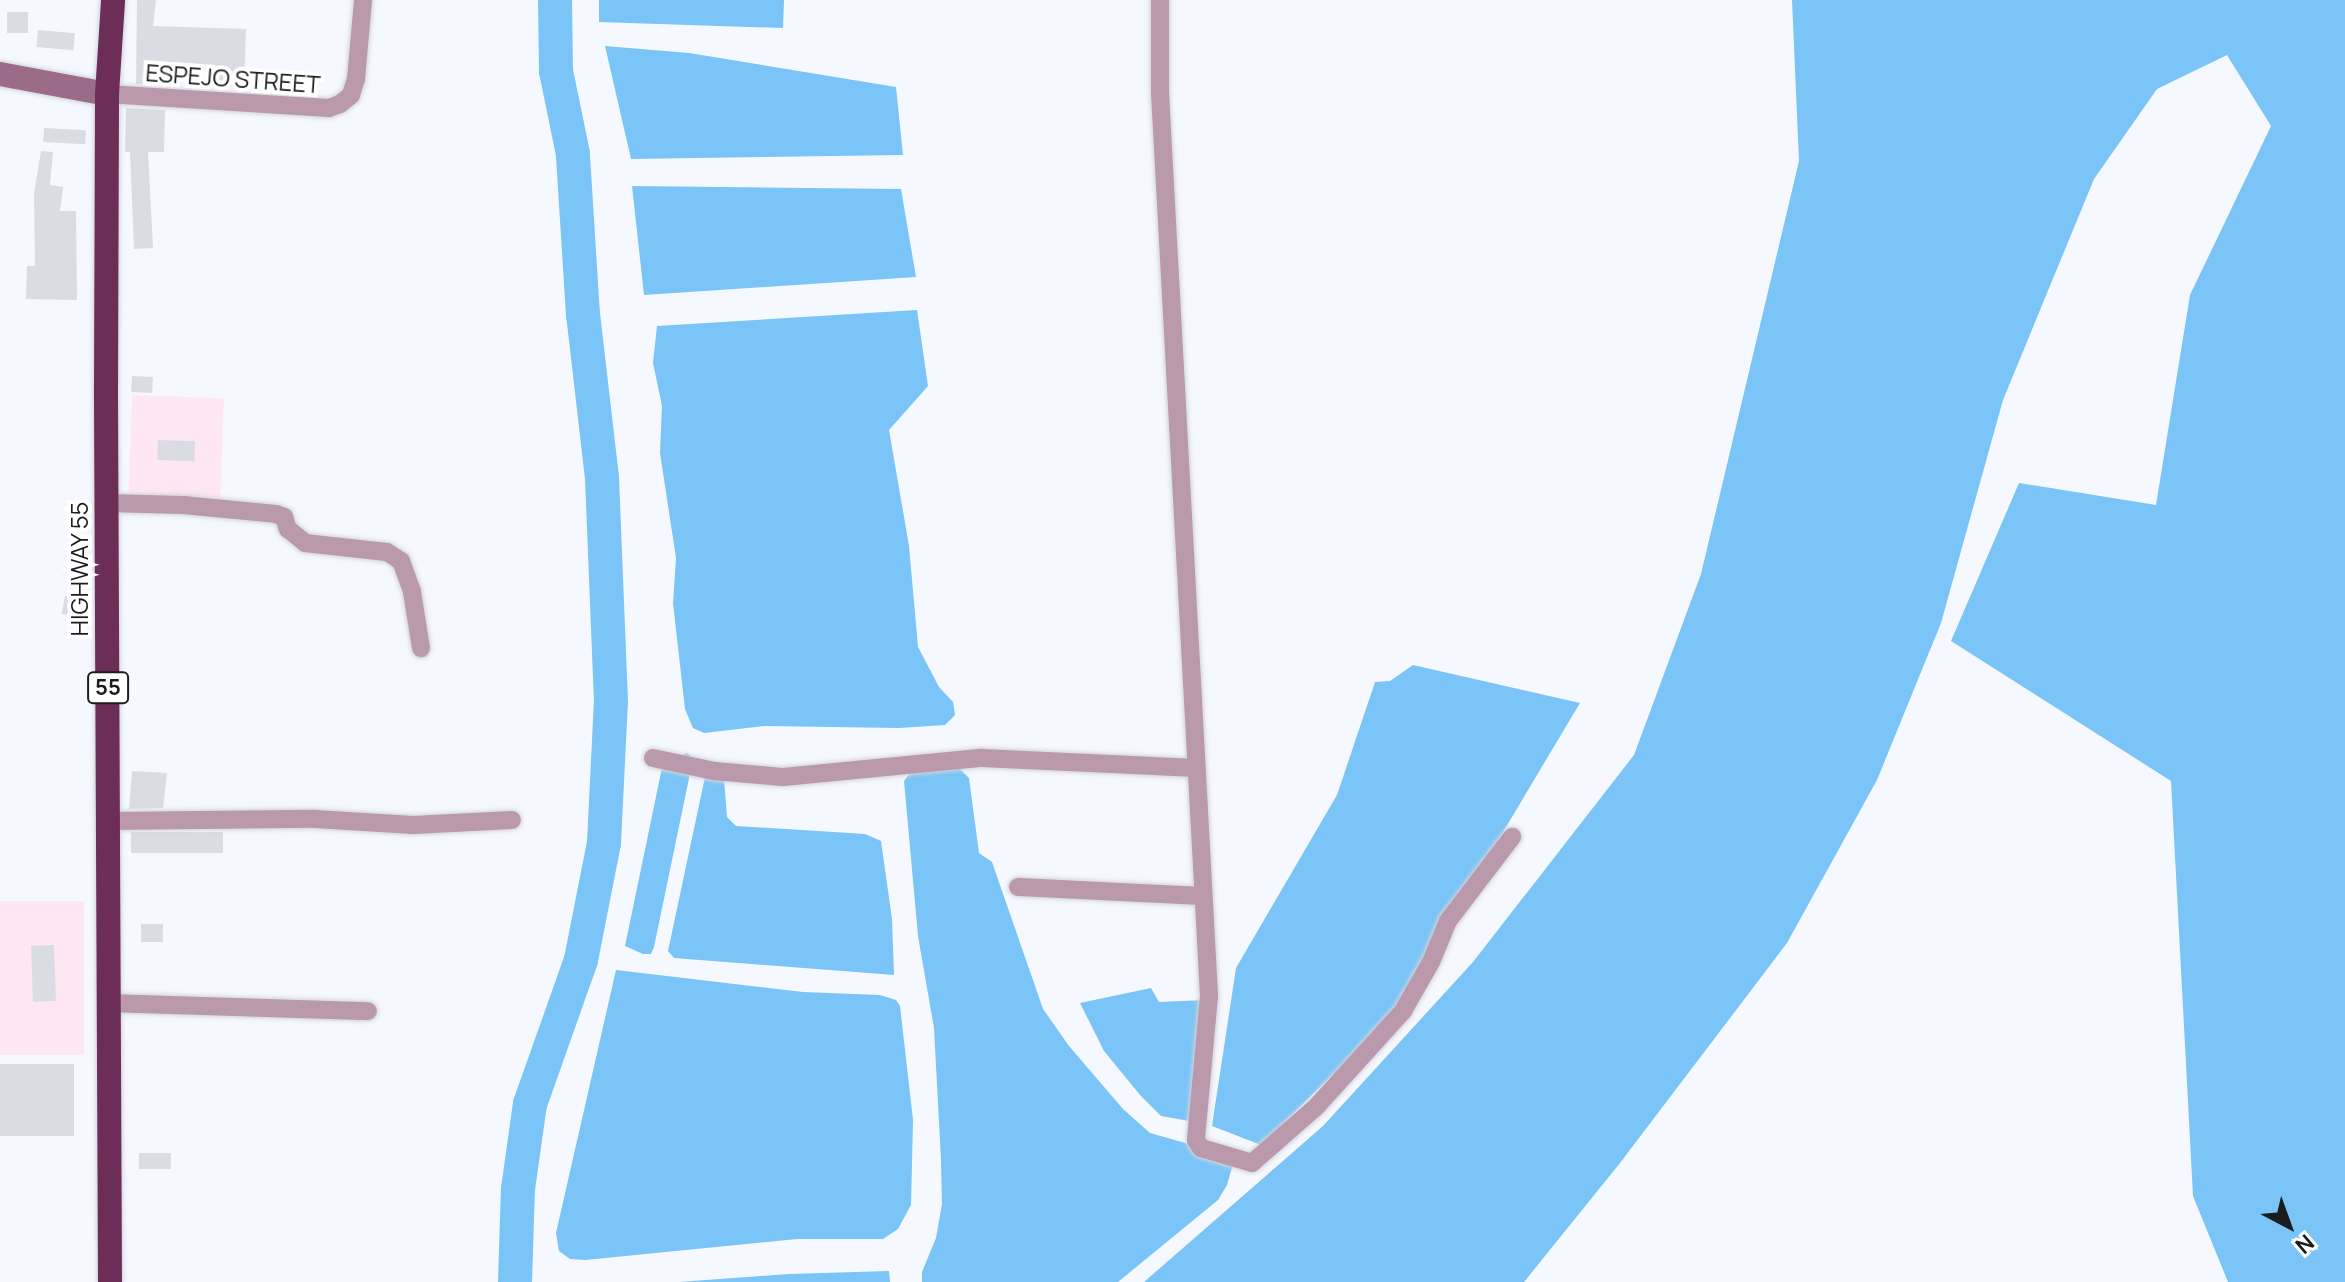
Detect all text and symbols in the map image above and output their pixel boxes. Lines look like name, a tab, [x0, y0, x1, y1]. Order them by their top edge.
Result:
street label: ESPEJO STREET	[145, 58, 321, 98]
street label: HIGHWAY 55	[65, 501, 93, 637]
road number: 55	[86, 670, 130, 706]
north arrow	[2249, 1186, 2329, 1266]
text: N	[2289, 1228, 2321, 1261]

